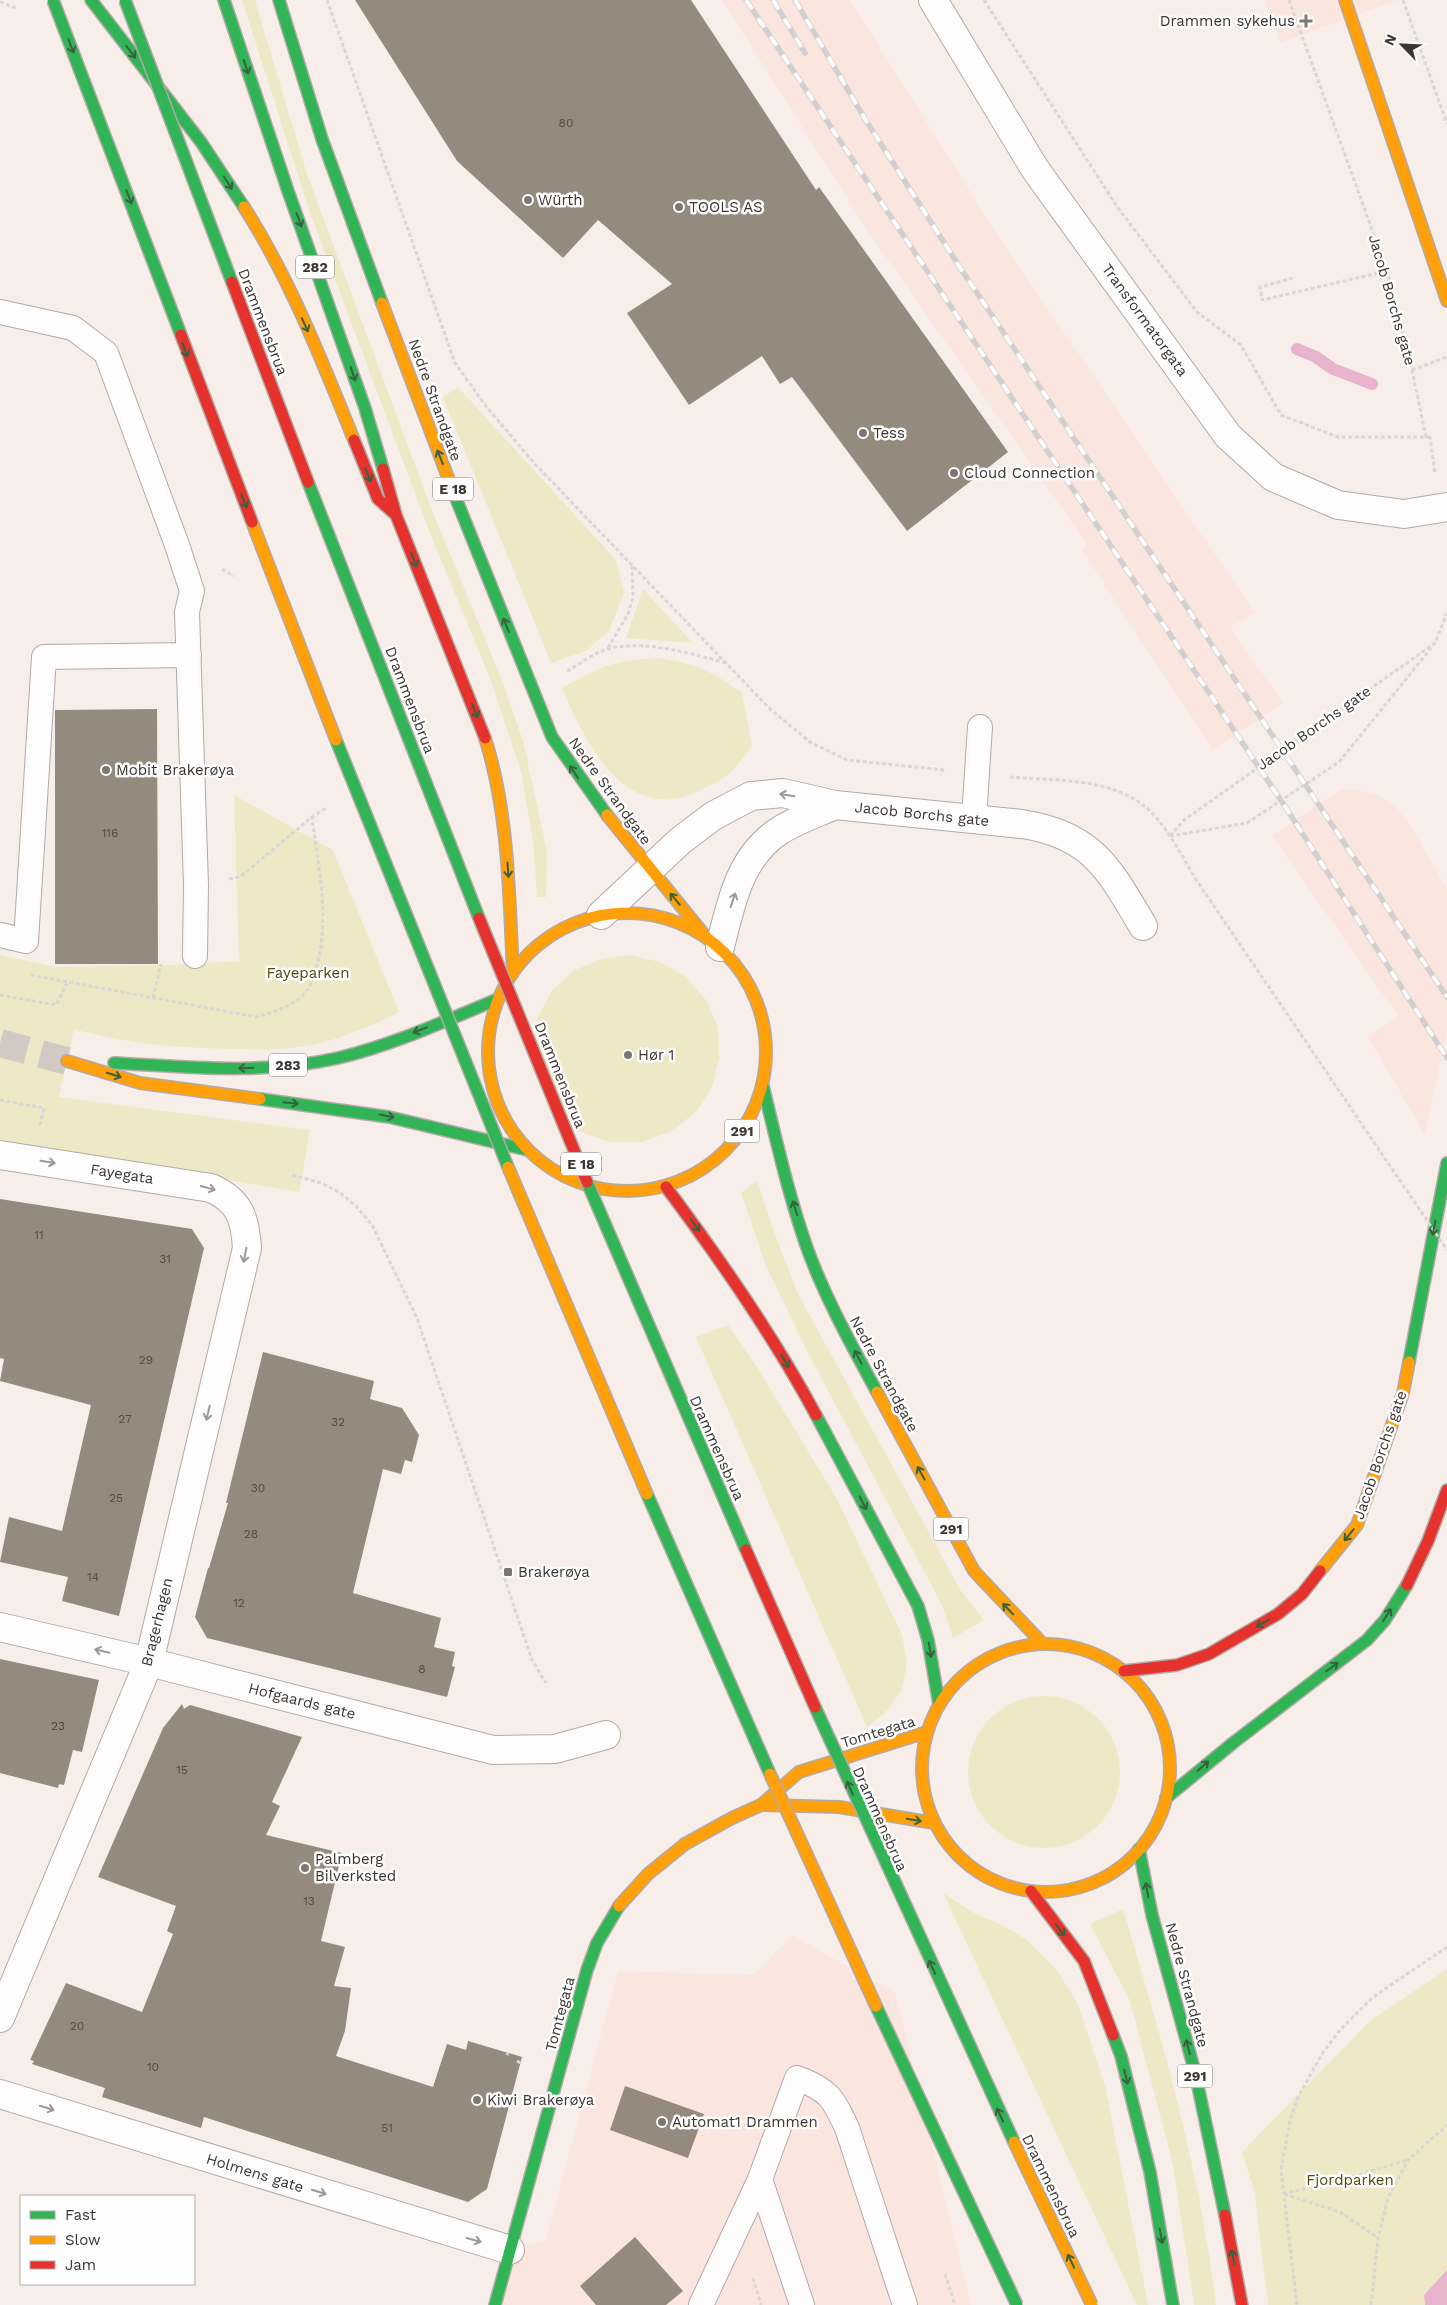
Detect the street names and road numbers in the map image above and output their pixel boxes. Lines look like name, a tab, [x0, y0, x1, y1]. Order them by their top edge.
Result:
street label: Jacob Borchs gate	[1365, 233, 1419, 367]
road number: 282	[296, 256, 334, 278]
street label: Transformatorgata	[1098, 260, 1192, 380]
street label: Drammensbrua	[234, 266, 292, 378]
street label: Nedre Strandgate	[405, 336, 465, 464]
road number: E 18	[433, 478, 473, 500]
street label: Drammensbrua	[381, 644, 439, 756]
street label: Jacob Borchs gate	[1253, 682, 1375, 774]
street label: Nedre Strandgate	[565, 734, 655, 848]
street label: Jacob Borchs gate	[854, 798, 990, 830]
street label: Drammensbrua	[531, 1019, 590, 1131]
road number: 283	[269, 1054, 307, 1076]
road number: 291	[724, 1120, 760, 1142]
road number: E 18	[561, 1152, 601, 1176]
street label: Fayegata	[89, 1160, 155, 1188]
street label: Nedre Strandgate	[846, 1313, 922, 1435]
street label: Jacob Borchs gate	[1349, 1388, 1411, 1522]
street label: Drammensbrua	[686, 1393, 748, 1504]
road number: 291	[934, 1518, 968, 1540]
street label: Bragerhagen	[137, 1576, 177, 1668]
street label: Hofgaards gate	[247, 1679, 357, 1723]
street label: Tomtegata	[839, 1712, 918, 1752]
street label: Drammensbrua	[849, 1764, 911, 1875]
street label: Nedre Strandgate	[1162, 1921, 1212, 2049]
street label: Tomtegata	[541, 1974, 579, 2053]
road number: 291	[1178, 2064, 1212, 2088]
street label: Drammensbrua	[1018, 2131, 1084, 2241]
street label: Holmens gate	[204, 2150, 306, 2196]

